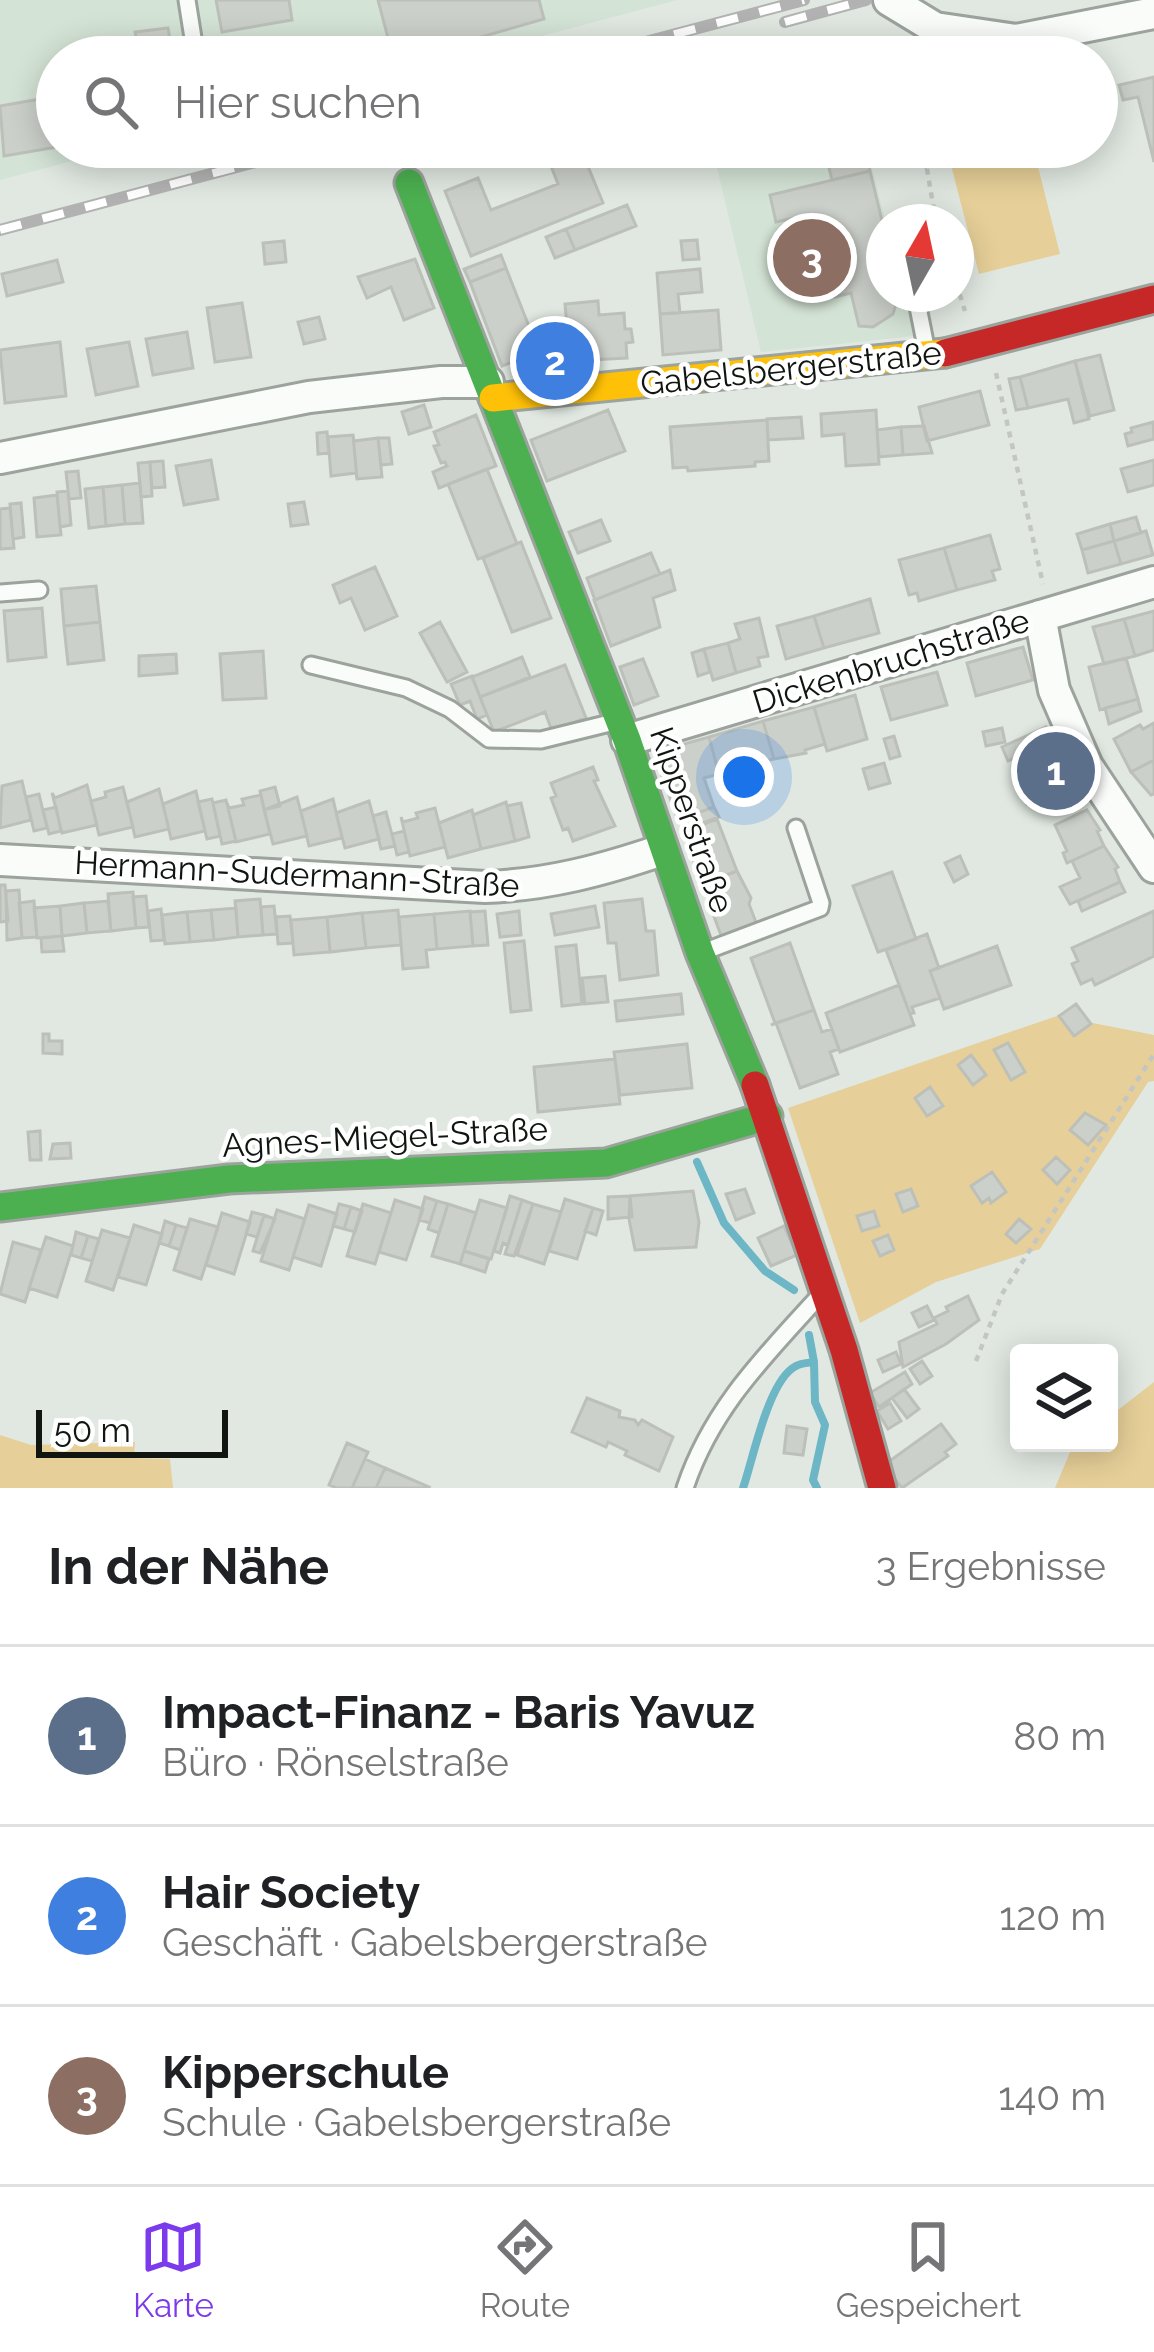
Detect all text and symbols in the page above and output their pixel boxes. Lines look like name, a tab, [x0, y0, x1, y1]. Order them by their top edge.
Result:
search box	[36, 36, 1118, 168]
icon: search	[78, 69, 144, 135]
text: Hier suchen	[174, 76, 422, 129]
north arrow	[866, 204, 974, 312]
pin: 3	[773, 213, 851, 303]
pin: 2	[516, 316, 594, 406]
street label: Gabelsbergerstraße	[639, 333, 943, 403]
street label: Dickenbruchstraße	[748, 600, 1034, 722]
street label: Kipperstraße	[642, 722, 742, 918]
pin: 1	[1017, 726, 1095, 816]
your location	[714, 747, 774, 807]
street label: Hermann-Sudermann-Straße	[74, 843, 520, 905]
street label: Agnes-Miegel-Straße	[221, 1109, 549, 1165]
map controls	[1010, 1344, 1118, 1452]
button: layers	[1010, 1344, 1118, 1452]
scale bar	[36, 1404, 228, 1457]
text: 50 m	[54, 1411, 131, 1450]
text: In der Nähe	[48, 1536, 329, 1596]
text: 3 Ergebnisse	[876, 1543, 1106, 1589]
text: Impact-Finanz - Baris Yavuz	[162, 1686, 755, 1739]
text: 1	[77, 1713, 97, 1759]
text: 80 m	[1013, 1713, 1106, 1759]
text: Büro · Rönselstraße	[162, 1739, 509, 1785]
text: Hair Society	[162, 1866, 420, 1919]
text: 2	[76, 1893, 98, 1939]
text: 120 m	[999, 1893, 1106, 1939]
text: Geschäft · Gabelsbergerstraße	[162, 1919, 708, 1965]
text: Kipperschule	[162, 2046, 449, 2099]
text: 3	[76, 2073, 98, 2119]
text: 140 m	[998, 2073, 1106, 2119]
text: Schule · Gabelsbergerstraße	[162, 2099, 671, 2145]
tab: Karte	[133, 2214, 214, 2325]
tab: Route	[480, 2214, 570, 2325]
tab: Gespeichert	[836, 2214, 1021, 2325]

